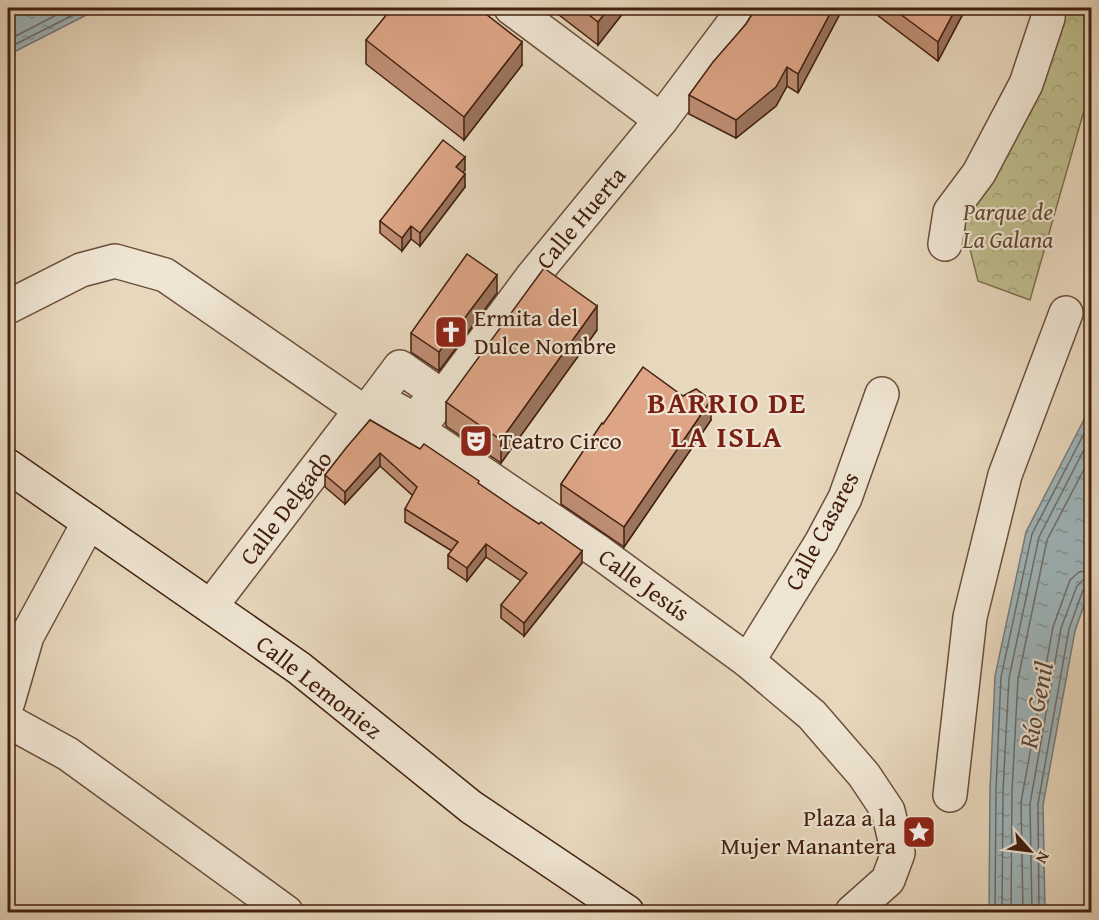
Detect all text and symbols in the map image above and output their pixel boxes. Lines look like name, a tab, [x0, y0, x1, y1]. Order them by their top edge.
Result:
street label: Calle Huerta	[527, 158, 634, 277]
park label: Parque de La Galana	[962, 194, 1053, 257]
place label: Ermita del Dulce Nombre	[474, 300, 616, 363]
church icon: Ermita del Dulce Nombre	[433, 314, 469, 350]
district label: BARRIO DE LA ISLA	[647, 380, 807, 458]
theatre icon: Teatro Circo	[458, 423, 494, 459]
place label: Teatro Circo	[499, 423, 622, 458]
street label: Calle Delgado	[231, 443, 340, 572]
street label: Calle Casares	[776, 465, 868, 596]
street label: Calle Jesús	[591, 539, 697, 630]
street label: Calle Lemoniez	[249, 626, 390, 747]
water label: Río Genil	[1008, 658, 1063, 753]
place label: Plaza a la Mujer Manantera	[720, 800, 897, 863]
place icon: Plaza a la Mujer Manantera	[901, 814, 937, 850]
north arrow	[1000, 821, 1060, 881]
text: N	[1030, 848, 1056, 869]

